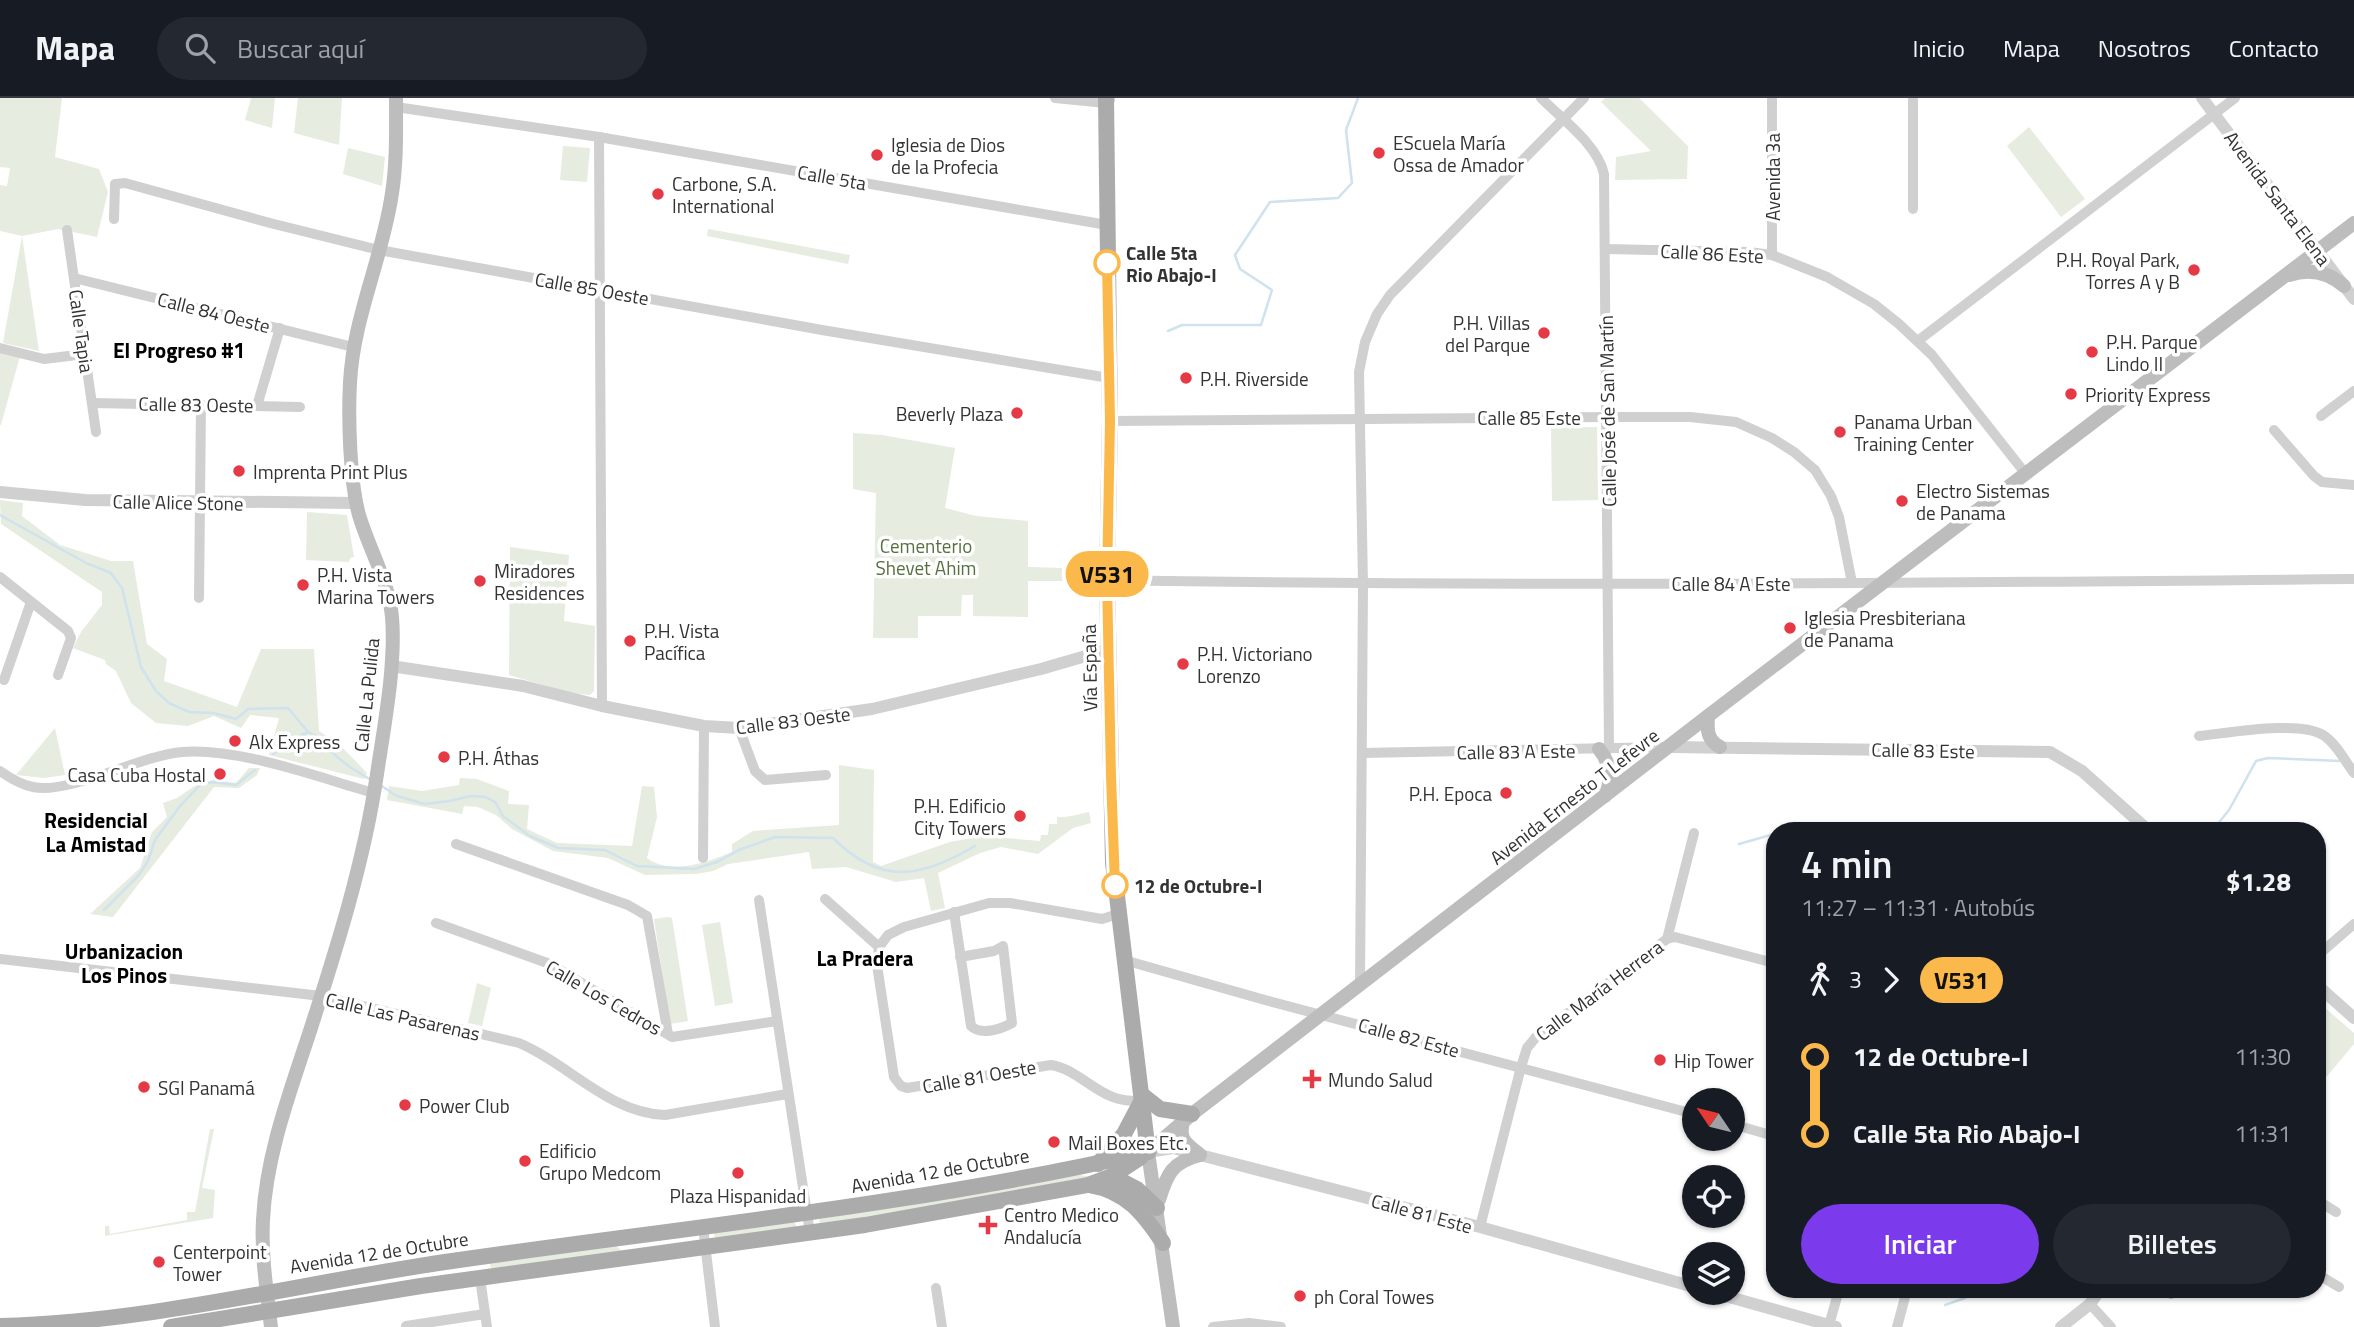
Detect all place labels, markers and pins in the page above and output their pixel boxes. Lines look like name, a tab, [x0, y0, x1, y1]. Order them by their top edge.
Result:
place label: EScuela María Ossa de Amador	[1393, 128, 1525, 179]
place label: Iglesia de Dios de la Profecia	[891, 130, 1005, 181]
marker: EScuela María Ossa de Amador	[1371, 145, 1387, 161]
marker: Iglesia de Dios de la Profecia	[869, 147, 885, 163]
place label: Carbone, S.A. International	[672, 169, 777, 220]
marker: Carbone, S.A. International	[650, 186, 666, 202]
place label: Calle 5ta Rio Abajo-I	[1126, 238, 1217, 289]
place label: P.H. Royal Park, Torres A y B	[2056, 245, 2180, 296]
marker: Calle 5ta Rio Abajo-I	[1094, 250, 1120, 276]
marker: P.H. Royal Park, Torres A y B	[2186, 262, 2202, 278]
place label: P.H. Villas del Parque	[1445, 308, 1530, 359]
marker: P.H. Villas del Parque	[1536, 325, 1552, 341]
place label: P.H. Parque Lindo II	[2106, 327, 2198, 378]
marker: P.H. Parque Lindo II	[2084, 344, 2100, 360]
place label: P.H. Riverside	[1200, 364, 1309, 393]
marker: P.H. Riverside	[1178, 370, 1194, 386]
place label: Priority Express	[2085, 380, 2211, 409]
marker: Priority Express	[2063, 386, 2079, 402]
place label: Beverly Plaza	[896, 399, 1003, 428]
marker: Beverly Plaza	[1009, 405, 1025, 421]
place label: Panama Urban Training Center	[1854, 407, 1974, 458]
marker: Panama Urban Training Center	[1832, 424, 1848, 440]
place label: Imprenta Print Plus	[253, 457, 408, 486]
marker: Imprenta Print Plus	[231, 463, 247, 479]
place label: Electro Sistemas de Panama	[1916, 476, 2050, 527]
marker: Electro Sistemas de Panama	[1894, 493, 1910, 509]
place label: Miradores Residences	[494, 556, 585, 607]
place label: P.H. Vista Marina Towers	[317, 560, 435, 611]
marker: Miradores Residences	[472, 573, 488, 589]
marker: P.H. Vista Marina Towers	[295, 577, 311, 593]
place label: Iglesia Presbiteriana de Panama	[1804, 603, 1966, 654]
place label: P.H. Vista Pacífica	[644, 616, 720, 667]
marker: Iglesia Presbiteriana de Panama	[1782, 620, 1798, 636]
marker: P.H. Vista Pacífica	[622, 633, 638, 649]
place label: P.H. Victoriano Lorenzo	[1197, 639, 1313, 690]
marker: P.H. Victoriano Lorenzo	[1175, 656, 1191, 672]
place label: Alx Express	[249, 727, 340, 756]
marker: Alx Express	[227, 733, 243, 749]
place label: P.H. Áthas	[458, 743, 539, 772]
marker: P.H. Áthas	[436, 749, 452, 765]
place label: Casa Cuba Hostal	[68, 760, 206, 789]
marker: Casa Cuba Hostal	[212, 766, 228, 782]
place label: P.H. Epoca	[1409, 779, 1492, 808]
marker: P.H. Epoca	[1498, 785, 1514, 801]
place label: P.H. Edificio City Towers	[914, 791, 1006, 842]
marker: P.H. Edificio City Towers	[1012, 808, 1028, 824]
place label: 12 de Octubre-I	[1134, 871, 1262, 900]
marker: 12 de Octubre-I	[1102, 872, 1128, 898]
place label: Hip Tower	[1674, 1046, 1754, 1075]
marker: Hip Tower	[1652, 1052, 1668, 1068]
place label: Mundo Salud	[1328, 1065, 1433, 1094]
marker: Mundo Salud	[1302, 1069, 1322, 1089]
place label: SGI Panamá	[158, 1073, 255, 1102]
marker: SGI Panamá	[136, 1079, 152, 1095]
place label: Power Club	[419, 1091, 510, 1120]
marker: Power Club	[397, 1097, 413, 1113]
place label: Mail Boxes Etc.	[1068, 1128, 1188, 1157]
marker: Mail Boxes Etc.	[1046, 1134, 1062, 1150]
place label: Edificio Grupo Medcom	[539, 1136, 661, 1187]
marker: Edificio Grupo Medcom	[517, 1153, 533, 1169]
marker: Plaza Hispanidad	[730, 1165, 746, 1181]
place label: Plaza Hispanidad	[670, 1181, 806, 1210]
place label: Centro Medico Andalucía	[1004, 1200, 1119, 1251]
marker: Centro Medico Andalucía	[978, 1215, 998, 1235]
place label: Centerpoint Tower	[173, 1237, 267, 1288]
marker: Centerpoint Tower	[151, 1254, 167, 1270]
place label: ph Coral Towes	[1314, 1282, 1434, 1311]
marker: ph Coral Towes	[1292, 1288, 1308, 1304]

